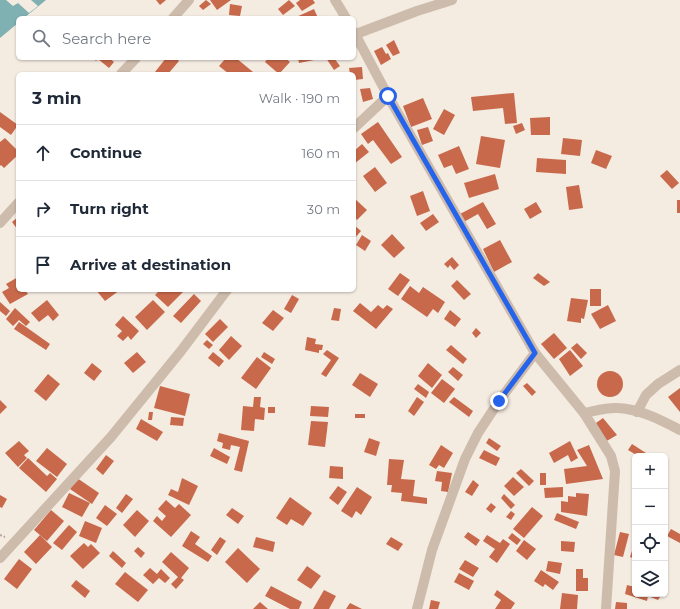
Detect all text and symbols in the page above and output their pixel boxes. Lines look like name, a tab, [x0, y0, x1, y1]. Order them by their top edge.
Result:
search box	[16, 16, 356, 60]
icon: search	[30, 27, 52, 49]
text: Search here	[62, 29, 151, 48]
route start	[379, 87, 397, 105]
text: 3 min	[32, 88, 82, 108]
text: Walk · 190 m	[259, 90, 340, 106]
icon: ahead	[32, 142, 54, 164]
text: Continue	[70, 143, 142, 162]
text: 160 m	[302, 145, 340, 161]
icon: right	[32, 198, 54, 220]
text: Turn right	[70, 199, 149, 218]
text: 30 m	[307, 201, 340, 217]
icon: arrive	[32, 254, 54, 276]
text: Arrive at destination	[70, 255, 231, 274]
route end	[490, 392, 508, 410]
map controls	[632, 453, 668, 597]
button: +	[632, 453, 668, 489]
button: −	[632, 489, 668, 525]
button: locate	[632, 525, 668, 561]
button: layers	[632, 561, 668, 597]

